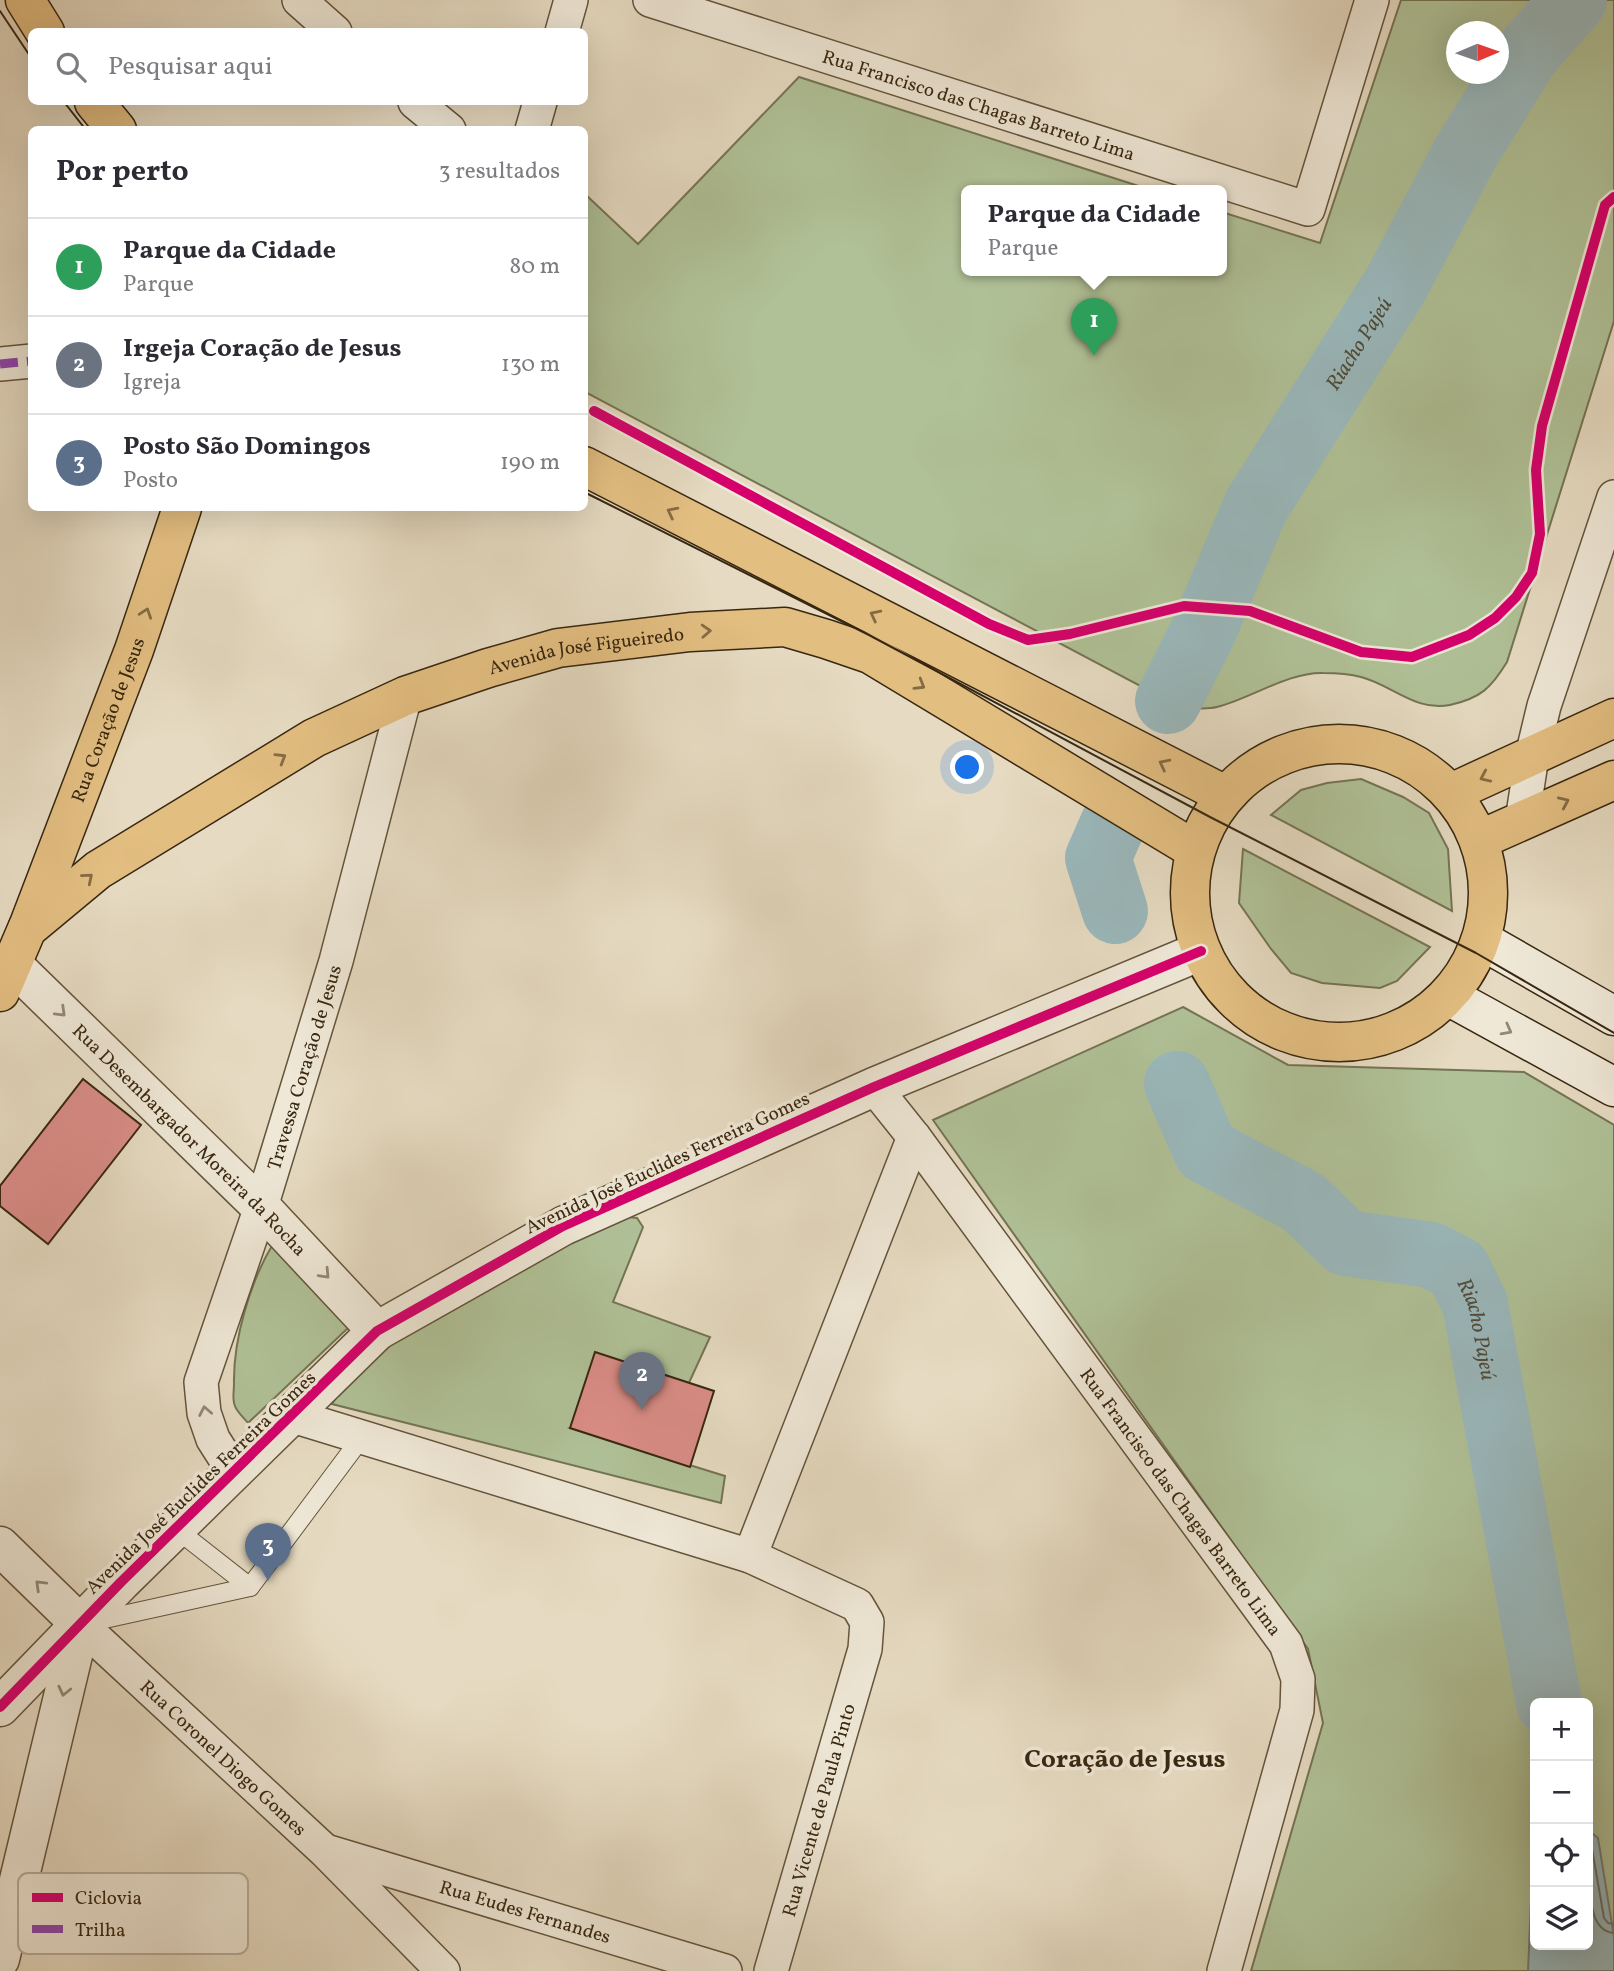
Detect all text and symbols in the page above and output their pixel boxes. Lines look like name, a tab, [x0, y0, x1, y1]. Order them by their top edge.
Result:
north arrow	[1446, 21, 1509, 84]
search box	[28, 28, 588, 105]
street label: Rua Francisco das Chagas Barreto Lima	[819, 45, 1138, 168]
icon: search	[52, 48, 90, 86]
text: Pesquisar aqui	[108, 49, 273, 85]
text: Por perto	[56, 151, 189, 193]
text: 3 resultados	[439, 156, 560, 188]
popup	[961, 185, 1227, 276]
text: Parque da Cidade	[988, 197, 1200, 233]
text: Parque da Cidade	[123, 233, 336, 269]
text: Parque	[988, 233, 1058, 265]
text: 1	[74, 251, 84, 283]
text: 80 m	[510, 251, 560, 283]
text: Parque	[123, 269, 194, 301]
water label: Riacho Pajeú	[1320, 293, 1400, 397]
pin: 1	[1071, 298, 1117, 356]
text: Irgeja Coração de Jesus	[123, 331, 402, 367]
text: 2	[73, 349, 85, 381]
text: 130 m	[501, 349, 560, 381]
text: Igreja	[123, 367, 181, 399]
text: Posto São Domingos	[123, 429, 371, 465]
text: 3	[73, 447, 85, 479]
text: 190 m	[500, 447, 560, 479]
text: Posto	[123, 465, 178, 497]
one-way arrow	[667, 506, 679, 520]
one-way arrow	[138, 607, 152, 619]
one-way arrow	[870, 610, 882, 624]
street label: Avenida José Figueiredo	[486, 622, 685, 682]
one-way arrow	[700, 624, 711, 639]
street label: Rua Coração de Jesus	[66, 634, 152, 807]
one-way arrow	[913, 677, 926, 690]
your location	[950, 750, 984, 784]
one-way arrow	[273, 753, 286, 766]
one-way arrow	[1159, 759, 1171, 773]
one-way arrow	[1480, 769, 1492, 783]
one-way arrow	[1557, 796, 1569, 810]
one-way arrow	[79, 874, 92, 886]
street label: Travessa Coração de Jesus	[262, 962, 349, 1174]
one-way arrow	[53, 1003, 66, 1016]
street label: Rua Desembargador Moreira da Rocha	[66, 1019, 312, 1263]
one-way arrow	[1500, 1021, 1513, 1035]
street label: Avenida José Euclides Ferreira Gomes	[521, 1086, 814, 1241]
one-way arrow	[316, 1266, 329, 1279]
water label: Riacho Pajeú	[1449, 1274, 1502, 1383]
pin: 2	[619, 1352, 665, 1410]
street label: Rua Francisco das Chagas Barreto Lima	[1073, 1363, 1287, 1642]
street label: Avenida José Euclides Ferreira Gomes	[80, 1366, 322, 1601]
one-way arrow	[198, 1405, 213, 1417]
pin: 3	[245, 1523, 291, 1581]
one-way arrow	[35, 1581, 48, 1594]
street label: Rua Coronel Diogo Gomes	[133, 1675, 312, 1843]
one-way arrow	[58, 1685, 72, 1697]
map controls	[1530, 1698, 1593, 1950]
button: +	[1530, 1698, 1593, 1761]
street label: Rua Vicente de Paula Pinto	[777, 1701, 863, 1920]
district label: Coração de Jesus	[1024, 1742, 1226, 1778]
button: −	[1530, 1761, 1593, 1824]
button: locate	[1530, 1824, 1593, 1887]
legend	[18, 1873, 248, 1954]
street label: Rua Eudes Fernandes	[436, 1875, 614, 1951]
text: Ciclovia	[75, 1886, 142, 1912]
button: layers	[1530, 1887, 1593, 1950]
text: Trilha	[75, 1918, 126, 1944]

